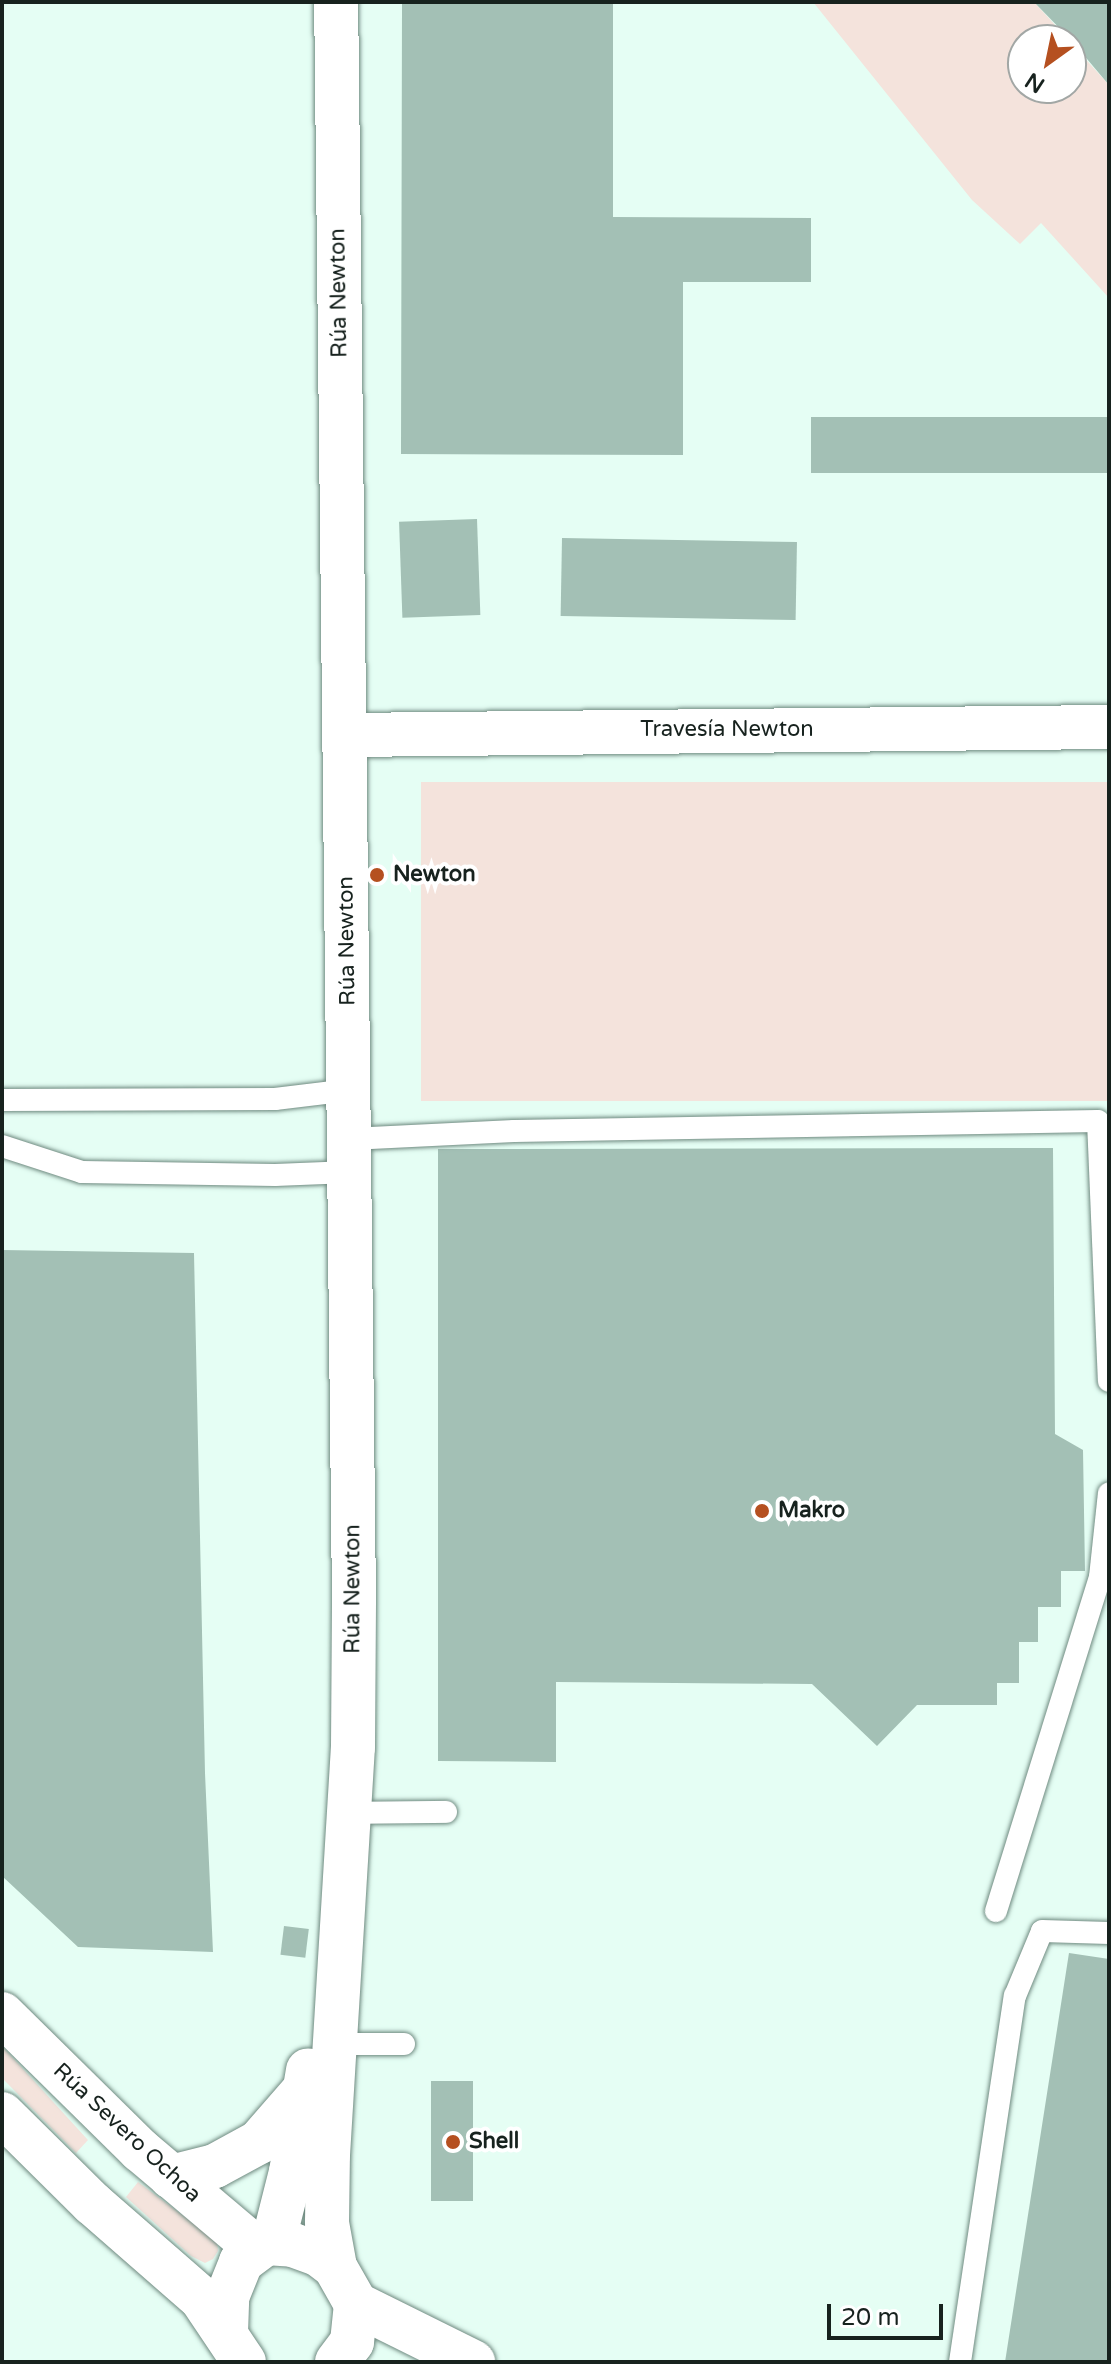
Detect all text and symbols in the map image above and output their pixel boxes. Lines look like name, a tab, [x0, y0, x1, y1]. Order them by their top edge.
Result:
north arrow	[1007, 24, 1087, 104]
text: N	[1021, 67, 1050, 98]
street label: Rúa Newton	[325, 228, 353, 358]
street label: Travesía Newton	[640, 717, 814, 743]
place label: Newton	[393, 862, 476, 888]
marker: Newton	[368, 866, 386, 884]
street label: Rúa Newton	[333, 876, 361, 1006]
place label: Makro	[778, 1498, 845, 1524]
marker: Makro	[753, 1502, 771, 1520]
street label: Rúa Newton	[340, 1524, 366, 1654]
street label: Rúa Severo Ochoa	[48, 2058, 206, 2208]
place label: Shell	[469, 2129, 519, 2155]
marker: Shell	[444, 2133, 462, 2151]
scale bar	[831, 2288, 947, 2338]
text: 20 m	[841, 2303, 899, 2332]

